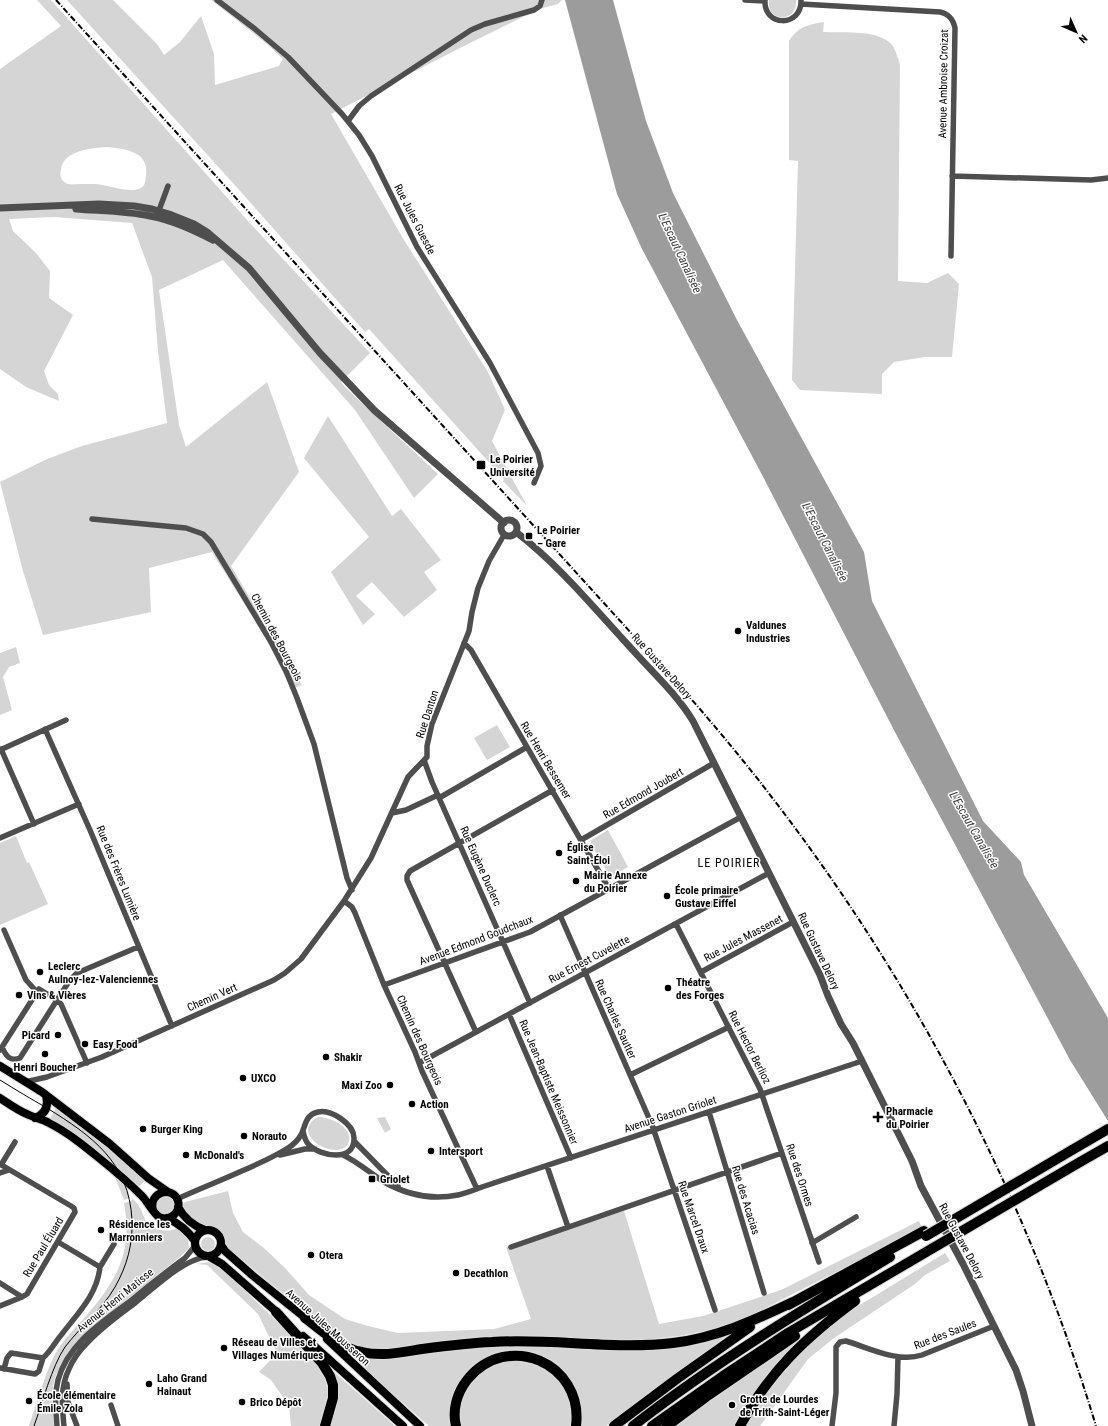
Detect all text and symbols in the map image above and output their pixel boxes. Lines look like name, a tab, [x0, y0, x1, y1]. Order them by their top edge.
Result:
north arrow	[1056, 12, 1096, 52]
street label: Avenue Ambroise Croizat	[936, 29, 951, 139]
text: N	[1076, 32, 1090, 46]
street label: Rue Jules Guesde	[391, 182, 438, 257]
water label: L'Escaut Canalisée	[655, 211, 705, 296]
place label: Le Poirier Université	[490, 453, 535, 479]
marker: Le Poirier Université	[475, 459, 487, 471]
water label: L'Escaut Canalisée	[799, 500, 851, 584]
place label: Le Poirier – Gare	[537, 524, 580, 550]
marker: Le Poirier – Gare	[524, 531, 534, 541]
street label: Chemin des Bourgeois	[248, 591, 305, 683]
place label: Valdunes Industries	[746, 619, 790, 645]
marker: Valdunes Industries	[733, 626, 743, 636]
street label: Rue Gustave Delory	[629, 631, 695, 702]
street label: Rue Danton	[414, 689, 441, 740]
street label: Rue Henri Bessemer	[517, 719, 574, 802]
street label: Rue Edmond Joubert	[601, 765, 686, 822]
water label: L'Escaut Canalisée	[946, 789, 1002, 871]
street label: Rue des Frères Lumière	[94, 824, 144, 923]
street label: Rue Eugène Duclerc	[457, 824, 504, 908]
place label: Église Saint-Éloi	[567, 841, 610, 867]
marker: Église Saint-Éloi	[554, 848, 564, 858]
district label: LE POIRIER	[698, 856, 761, 870]
place label: Mairie Annexe du Poirier	[584, 869, 647, 895]
marker: Mairie Annexe du Poirier	[571, 876, 581, 886]
place label: École primaire Gustave Eiffel	[675, 884, 738, 910]
marker: École primaire Gustave Eiffel	[662, 891, 672, 901]
street label: Rue Gustave Delory	[795, 910, 842, 992]
street label: Rue Jules Massenet	[702, 912, 785, 965]
street label: Avenue Edmond Goudchaux	[417, 913, 535, 968]
street label: Rue Ernest Cuvelette	[547, 933, 632, 986]
place label: Leclerc Aulnoy-lez-Valenciennes	[48, 960, 158, 986]
marker: Leclerc Aulnoy-lez-Valenciennes	[35, 967, 45, 977]
place label: Théatre des Forges	[676, 976, 724, 1002]
street label: Rue Charles Sautter	[592, 977, 639, 1062]
street label: Chemin Vert	[185, 981, 239, 1014]
marker: Théatre des Forges	[663, 983, 673, 993]
place label: Vins & Vières	[27, 989, 86, 1002]
marker: Vins & Vières	[14, 990, 24, 1000]
street label: Chemin des Bourgeois	[394, 993, 445, 1087]
street label: Rue Hector Berlioz	[726, 1009, 774, 1086]
street label: Rue Jean-Baptiste Meissonnier	[516, 1018, 581, 1147]
place label: Picard	[22, 1029, 50, 1042]
marker: Picard	[53, 1030, 63, 1040]
place label: Easy Food	[93, 1038, 138, 1051]
marker: Easy Food	[80, 1039, 90, 1049]
marker: Henri Boucher	[40, 1049, 50, 1059]
place label: Shakir	[334, 1051, 363, 1064]
marker: Shakir	[321, 1052, 331, 1062]
place label: Henri Boucher	[14, 1061, 77, 1074]
place label: UXCO	[251, 1072, 277, 1085]
marker: UXCO	[238, 1073, 248, 1083]
place label: Maxi Zoo	[342, 1079, 383, 1092]
marker: Maxi Zoo	[385, 1080, 395, 1090]
street label: Avenue Gaston Griolet	[622, 1093, 718, 1136]
place label: Action	[420, 1098, 449, 1111]
marker: Action	[407, 1099, 417, 1109]
place label: Pharmacie du Poirier	[886, 1105, 933, 1131]
marker: Pharmacie du Poirier	[873, 1112, 883, 1122]
place label: Burger King	[151, 1123, 203, 1136]
marker: Burger King	[138, 1124, 148, 1134]
place label: Norauto	[252, 1130, 287, 1143]
marker: Norauto	[239, 1131, 249, 1141]
street label: Rue des Ormes	[783, 1142, 816, 1208]
place label: Intersport	[439, 1145, 483, 1158]
marker: Intersport	[426, 1146, 436, 1156]
place label: McDonald's	[194, 1149, 244, 1162]
marker: McDonald's	[181, 1150, 191, 1160]
street label: Rue des Acacias	[729, 1164, 762, 1236]
place label: Griolet	[380, 1173, 410, 1186]
marker: Griolet	[367, 1174, 377, 1184]
street label: Rue Marcel Draux	[675, 1179, 712, 1255]
street label: Rue Gustave Delory	[936, 1201, 987, 1282]
street label: Rue Paul Éluard	[20, 1215, 66, 1280]
place label: Résidence les Marronniers	[109, 1218, 170, 1244]
marker: Résidence les Marronniers	[96, 1225, 106, 1235]
place label: Otera	[319, 1249, 343, 1262]
marker: Otera	[306, 1250, 316, 1260]
street label: Avenue Henri Matisse	[75, 1266, 156, 1335]
place label: Decathlon	[464, 1267, 508, 1280]
marker: Decathlon	[451, 1268, 461, 1278]
street label: Avenue Jules Mousseron	[283, 1286, 372, 1368]
street label: Rue des Saules	[912, 1317, 978, 1352]
place label: Réseau de Villes et Villages Numériques	[232, 1336, 323, 1362]
marker: Réseau de Villes et Villages Numériques	[219, 1343, 229, 1353]
place label: Laho Grand Hainaut	[157, 1372, 207, 1398]
marker: Laho Grand Hainaut	[144, 1379, 154, 1389]
place label: École élémentaire Émile Zola	[37, 1389, 116, 1415]
place label: Grotte de Lourdes de Trith-Saint-Léger	[740, 1393, 830, 1419]
marker: École élémentaire Émile Zola	[24, 1396, 34, 1406]
place label: Brico Dépôt	[250, 1396, 302, 1409]
marker: Brico Dépôt	[237, 1397, 247, 1407]
marker: Grotte de Lourdes de Trith-Saint-Léger	[727, 1400, 737, 1410]

